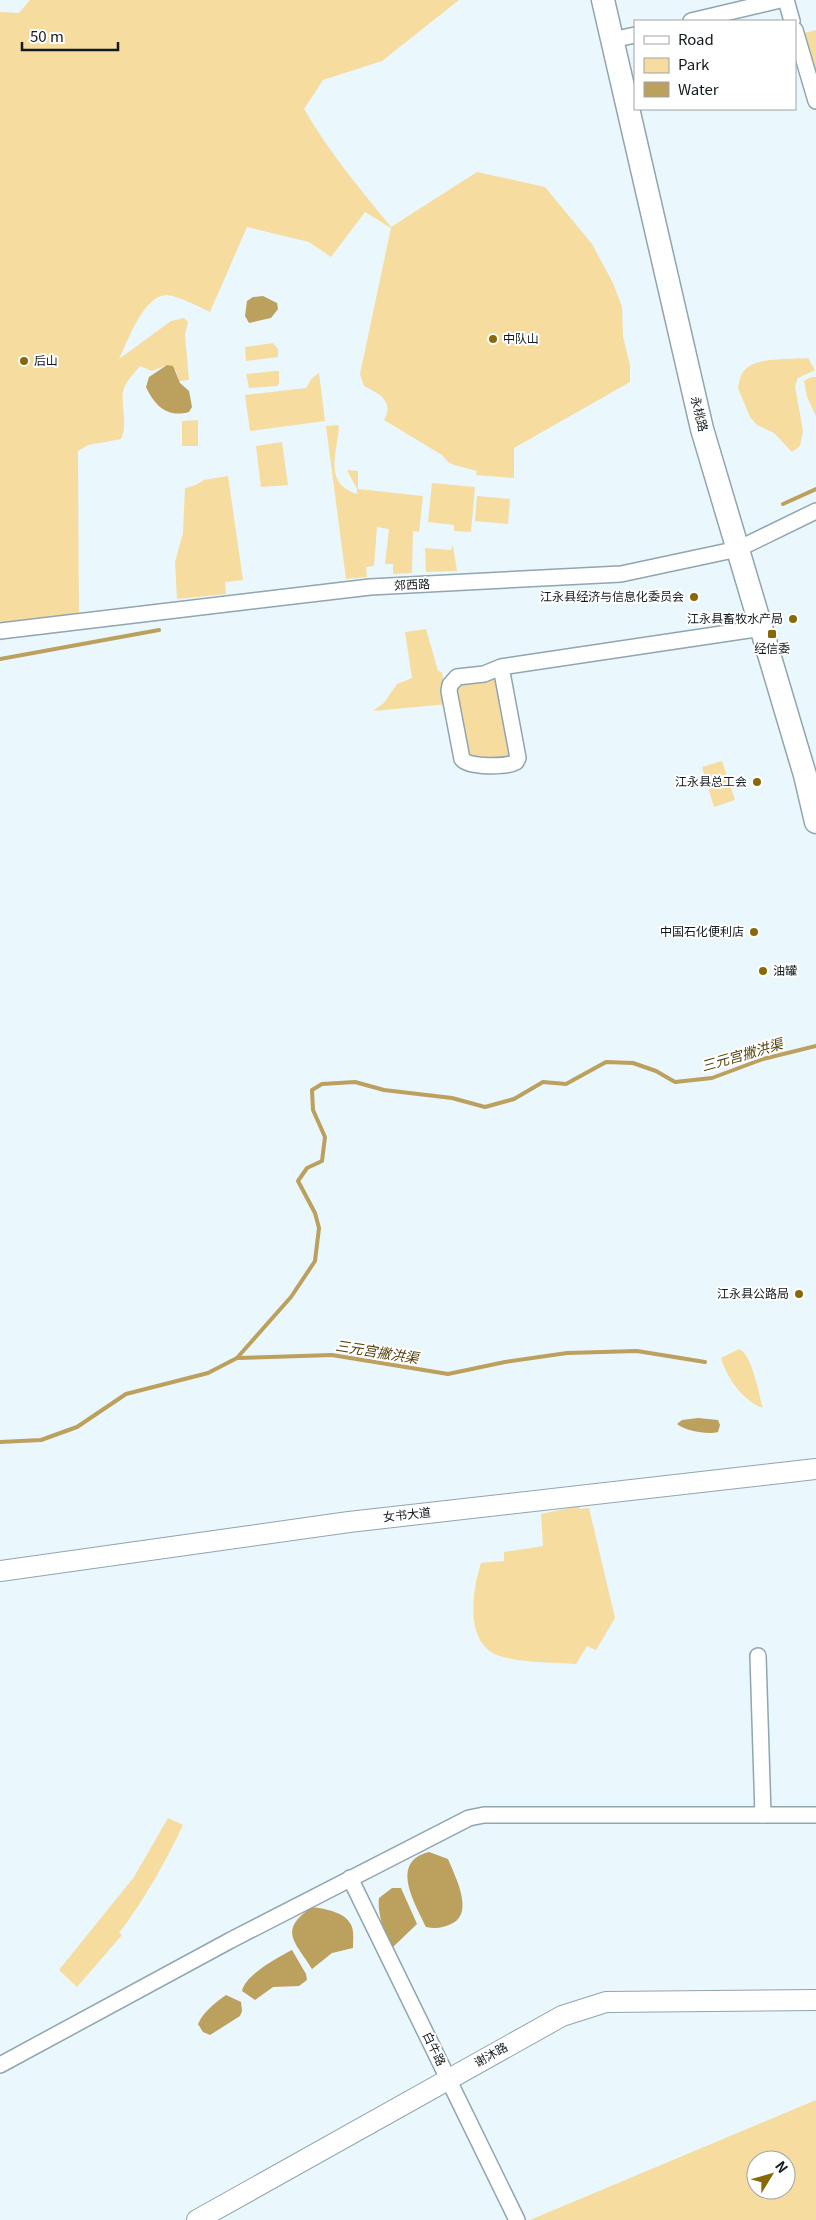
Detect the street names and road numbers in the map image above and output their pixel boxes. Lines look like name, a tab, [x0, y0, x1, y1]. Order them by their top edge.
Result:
street label: 永桃路	[688, 394, 713, 433]
street label: 郊西路	[393, 574, 430, 593]
street label: 女书大道	[382, 1503, 432, 1524]
street label: 白牛路	[420, 2028, 451, 2068]
street label: 谢沐路	[470, 2038, 510, 2070]

